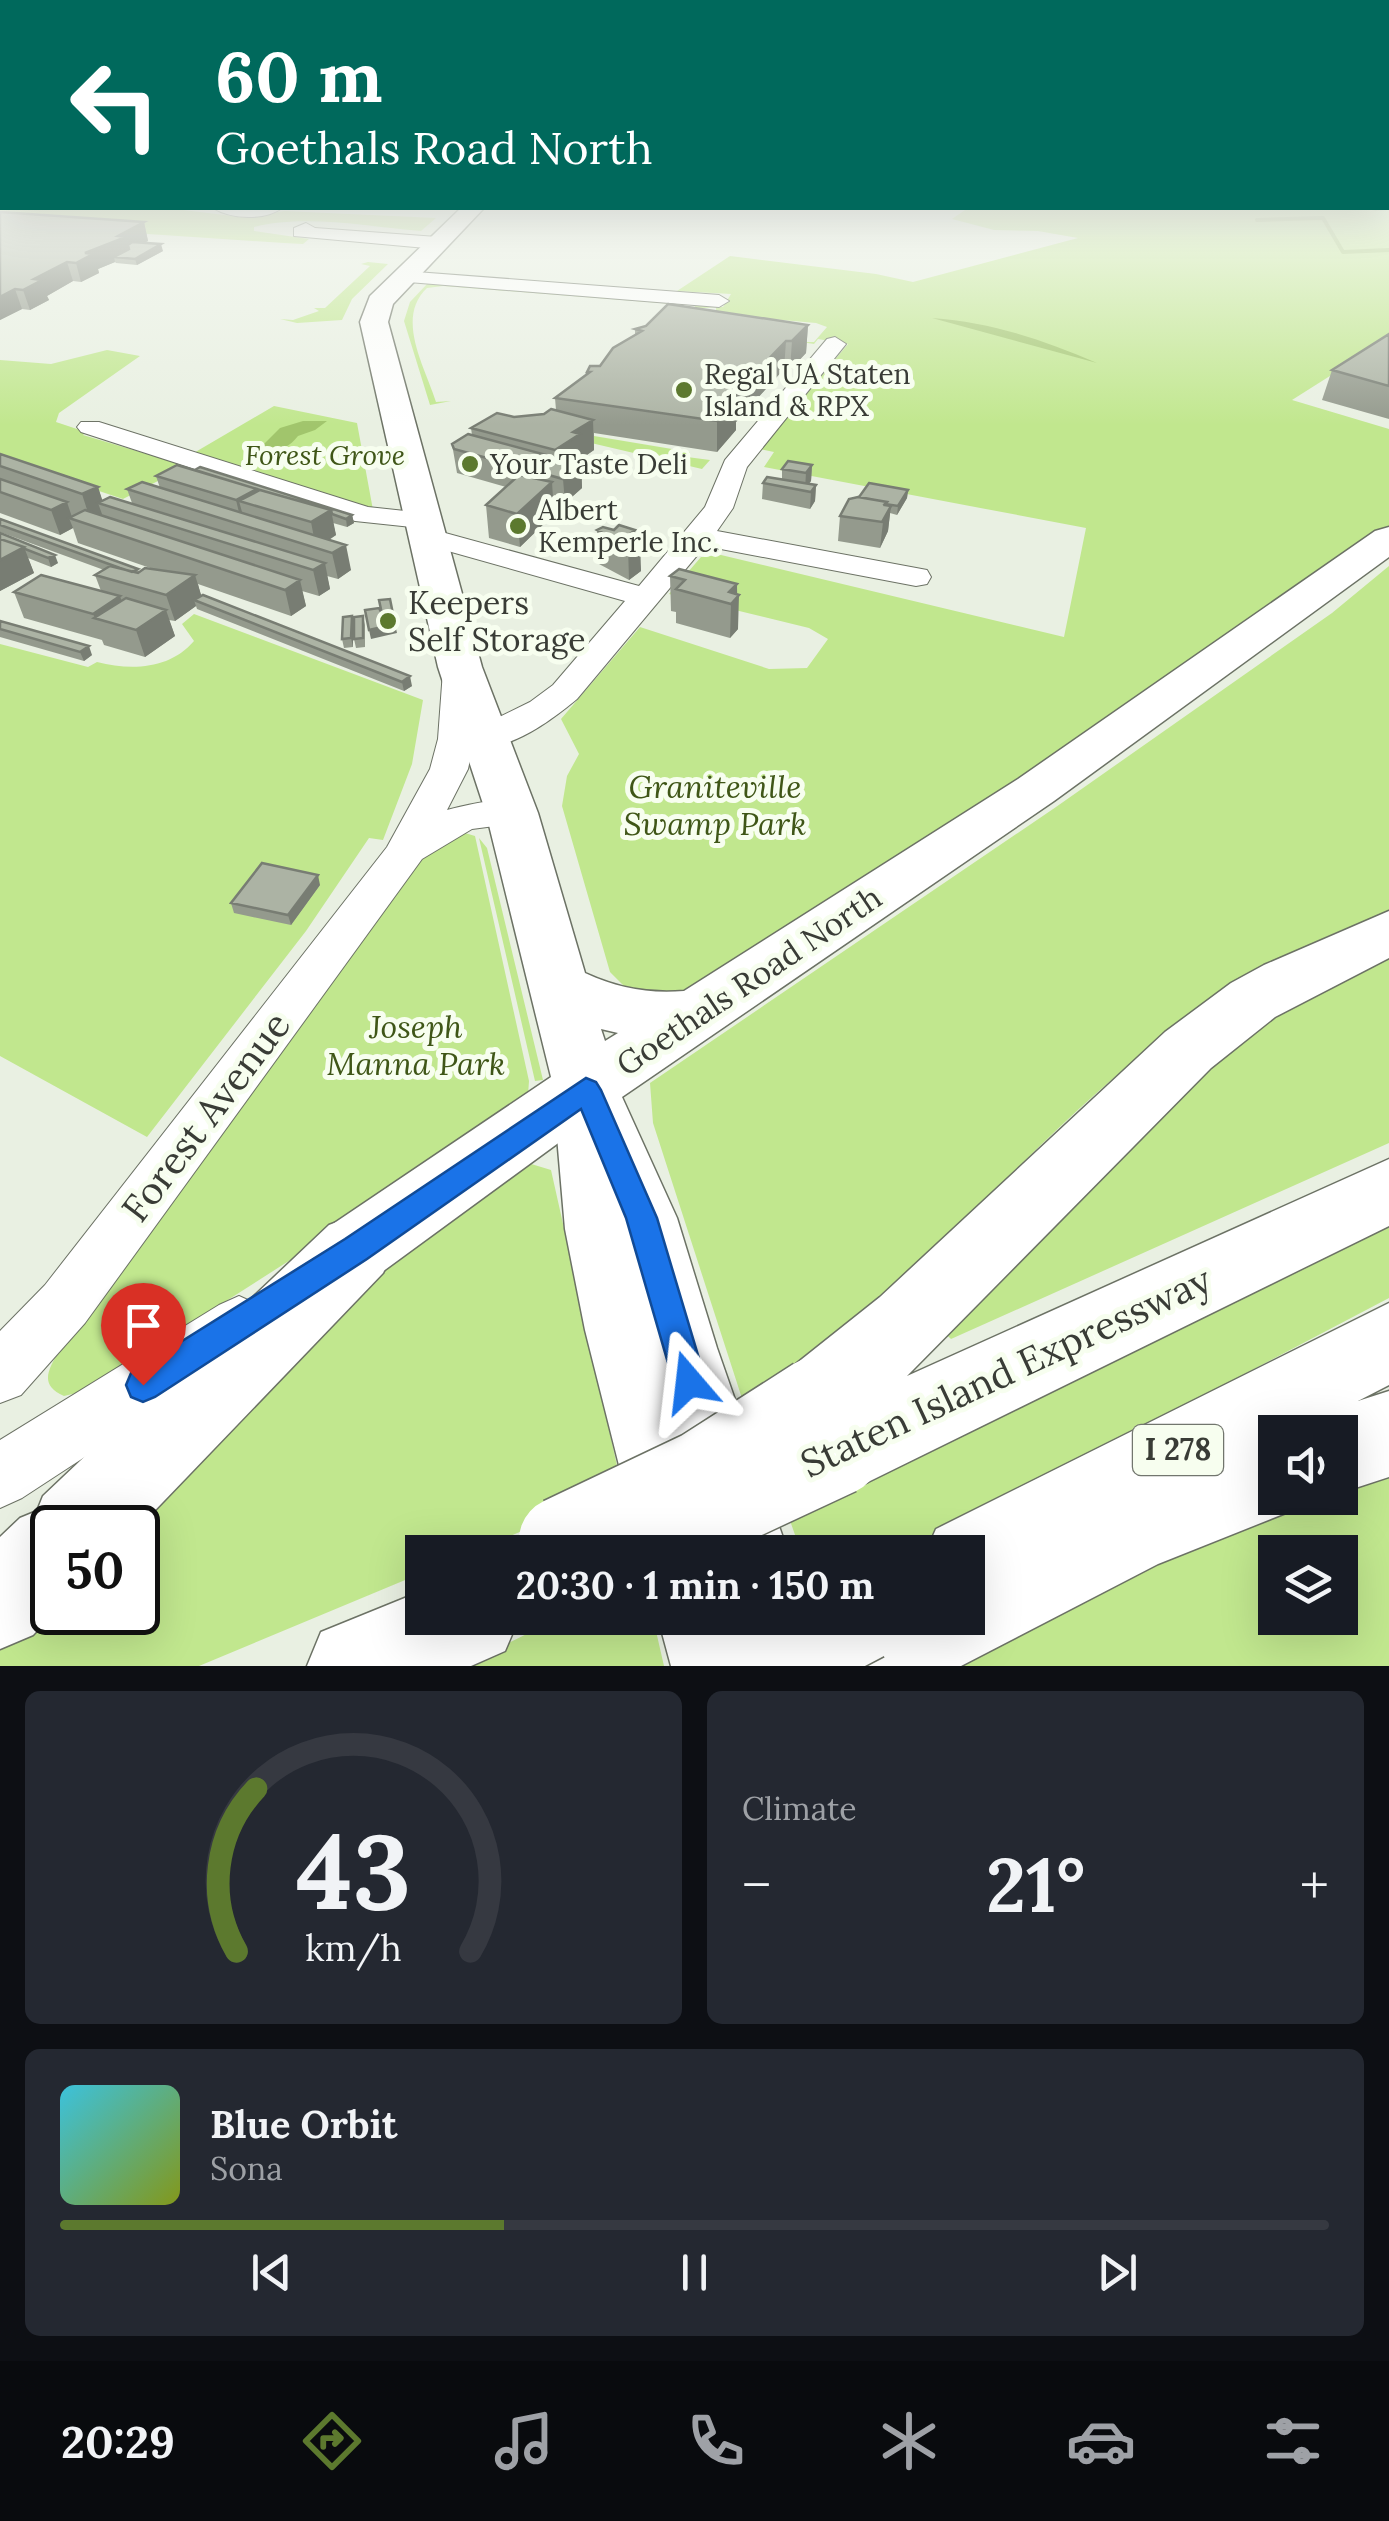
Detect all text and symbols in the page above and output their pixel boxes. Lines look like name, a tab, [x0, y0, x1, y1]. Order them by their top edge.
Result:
text: 60 m	[215, 32, 383, 121]
icon: left	[50, 40, 180, 170]
text: Goethals Road North	[215, 119, 653, 176]
place label: Regal UA Staten Island & RPX	[704, 356, 911, 424]
marker: Regal UA Staten Island & RPX	[673, 379, 695, 401]
park label: Forest Grove	[245, 437, 405, 473]
place label: Your Taste Deli	[489, 446, 688, 482]
marker: Your Taste Deli	[459, 453, 481, 475]
place label: Albert Kemperle Inc.	[537, 492, 719, 560]
marker: Albert Kemperle Inc.	[507, 515, 529, 537]
place label: Keepers Self Storage	[408, 582, 586, 660]
marker: Keepers Self Storage	[377, 610, 399, 632]
park label: Graniteville Swamp Park	[623, 766, 807, 844]
street label: Goethals Road North	[608, 877, 889, 1085]
street label: Forest Avenue	[111, 1002, 300, 1231]
park label: Joseph Manna Park	[326, 1006, 506, 1084]
street label: Staten Island Expressway	[793, 1255, 1219, 1488]
pin	[101, 1283, 186, 1386]
icon: arrive	[116, 1298, 171, 1353]
position arrow	[637, 1330, 741, 1434]
map controls	[1258, 1415, 1358, 1635]
button: sound	[1258, 1415, 1358, 1515]
road number: I 278	[1133, 1425, 1223, 1475]
speed limit sign: 50	[30, 1505, 160, 1635]
button: layers	[1258, 1535, 1358, 1635]
text: 20:30 · 1 min · 150 m	[516, 1561, 874, 1609]
text: Climate	[742, 1788, 857, 1829]
text: 43	[296, 1804, 411, 1937]
text: 21°	[986, 1837, 1085, 1933]
text: −	[742, 1850, 771, 1920]
text: +	[1300, 1850, 1329, 1920]
text: km/h	[305, 1925, 402, 1971]
text: Blue Orbit	[210, 2100, 397, 2148]
text: Sona	[210, 2148, 283, 2189]
icon: previous	[244, 2245, 299, 2300]
icon: pause	[667, 2245, 722, 2300]
icon: next	[1090, 2245, 1145, 2300]
icon: directions	[297, 2406, 367, 2476]
icon: music	[489, 2406, 559, 2476]
icon: phone	[681, 2406, 751, 2476]
icon: climate	[874, 2406, 944, 2476]
icon: car	[1066, 2406, 1136, 2476]
icon: filters	[1258, 2406, 1328, 2476]
text: 20:29	[61, 2413, 175, 2470]

